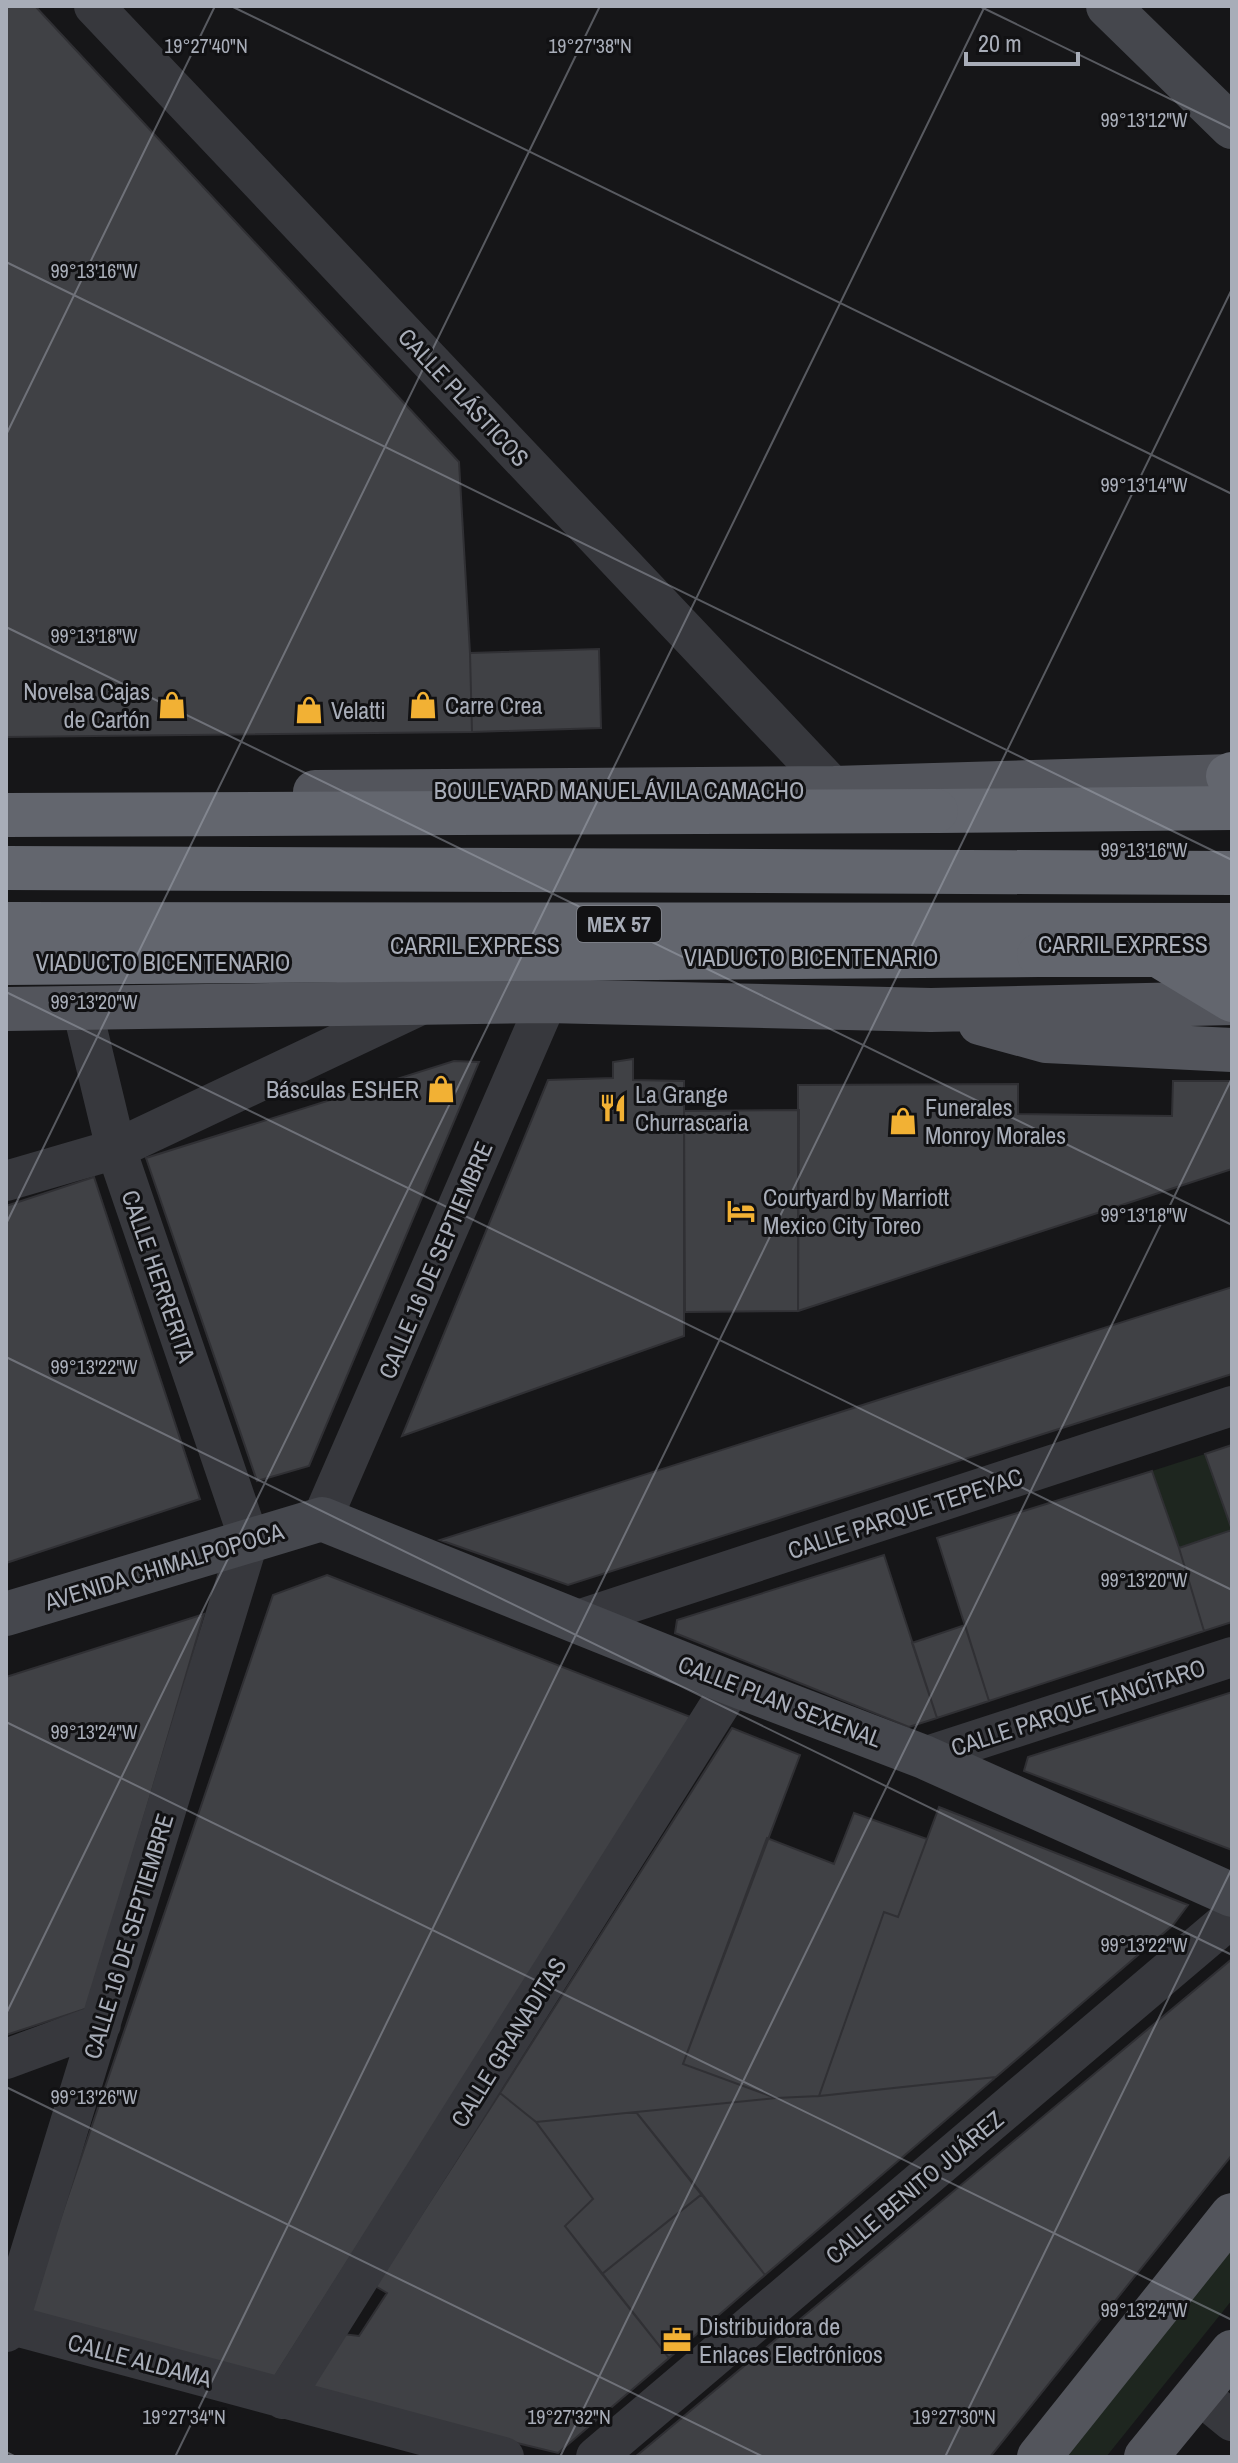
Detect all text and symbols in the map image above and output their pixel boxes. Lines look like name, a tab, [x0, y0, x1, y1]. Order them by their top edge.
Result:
scale bar	[966, 16, 1078, 66]
text: 20 m	[978, 27, 1022, 59]
text: 19°27'40"N	[164, 32, 248, 59]
text: 19°27'38"N	[548, 32, 632, 59]
text: 99°13'12"W	[1100, 106, 1188, 133]
text: 99°13'16"W	[50, 257, 138, 284]
street label: CALLE PLÁSTICOS	[391, 321, 537, 473]
text: 99°13'14"W	[1100, 471, 1188, 498]
text: 99°13'18"W	[50, 622, 138, 649]
place label: Novelsa Cajas de Cartón	[23, 675, 150, 735]
place label: Carre Crea	[445, 689, 542, 721]
shop icon: Novelsa Cajas de Cartón	[157, 690, 187, 720]
shop icon: Carre Crea	[408, 690, 438, 720]
place label: Velatti	[331, 694, 386, 726]
shop icon: Velatti	[294, 695, 324, 725]
street label: BOULEVARD MANUEL ÁVILA CAMACHO	[434, 774, 804, 806]
text: 99°13'16"W	[1100, 836, 1188, 863]
road number: MEX 57	[577, 906, 661, 942]
street label: CARRIL EXPRESS	[1038, 928, 1208, 960]
street label: CARRIL EXPRESS	[390, 929, 560, 961]
street label: VIADUCTO BICENTENARIO	[684, 941, 938, 973]
street label: VIADUCTO BICENTENARIO	[36, 946, 290, 978]
text: 99°13'20"W	[50, 988, 138, 1015]
place label: Básculas ESHER	[266, 1073, 419, 1105]
shop icon: Básculas ESHER	[426, 1074, 456, 1104]
place label: La Grange Churrascaria	[635, 1078, 749, 1138]
place label: Funerales Monroy Morales	[925, 1091, 1066, 1151]
restaurant icon: La Grange Churrascaria	[598, 1093, 628, 1123]
shop icon: Funerales Monroy Morales	[888, 1106, 918, 1136]
street label: CALLE 16 DE SEPTIEMBRE	[370, 1136, 500, 1384]
place label: Courtyard by Marriott Mexico City Toreo	[763, 1181, 949, 1241]
street label: CALLE HERRERITA	[115, 1186, 204, 1367]
hotel icon: Courtyard by Marriott Mexico City Toreo	[726, 1196, 756, 1226]
text: 99°13'18"W	[1100, 1201, 1188, 1228]
text: 99°13'22"W	[50, 1353, 138, 1380]
street label: CALLE PARQUE TEPEYAC	[784, 1460, 1026, 1566]
street label: AVENIDA CHIMALPOPOCA	[40, 1514, 288, 1618]
text: 99°13'20"W	[1100, 1566, 1188, 1593]
street label: CALLE PLAN SEXENAL	[674, 1647, 886, 1755]
street label: CALLE PARQUE TANCÍTARO	[947, 1651, 1209, 1763]
text: 99°13'24"W	[50, 1718, 138, 1745]
street label: CALLE 16 DE SEPTIEMBRE	[75, 1809, 181, 2063]
text: 99°13'22"W	[1100, 1931, 1188, 1958]
street label: CALLE GRANADITAS	[443, 1951, 573, 2133]
text: 99°13'26"W	[50, 2083, 138, 2110]
street label: CALLE BENITO JUÁREZ	[818, 2103, 1010, 2271]
text: 99°13'24"W	[1100, 2296, 1188, 2323]
place label: Distribuidora de Enlaces Electrónicos	[699, 2310, 883, 2370]
street label: CALLE ALDAMA	[65, 2325, 216, 2395]
office icon: Distribuidora de Enlaces Electrónicos	[662, 2325, 692, 2355]
text: 19°27'34"N	[142, 2403, 226, 2430]
text: 19°27'32"N	[527, 2403, 611, 2430]
text: 19°27'30"N	[912, 2403, 996, 2430]

